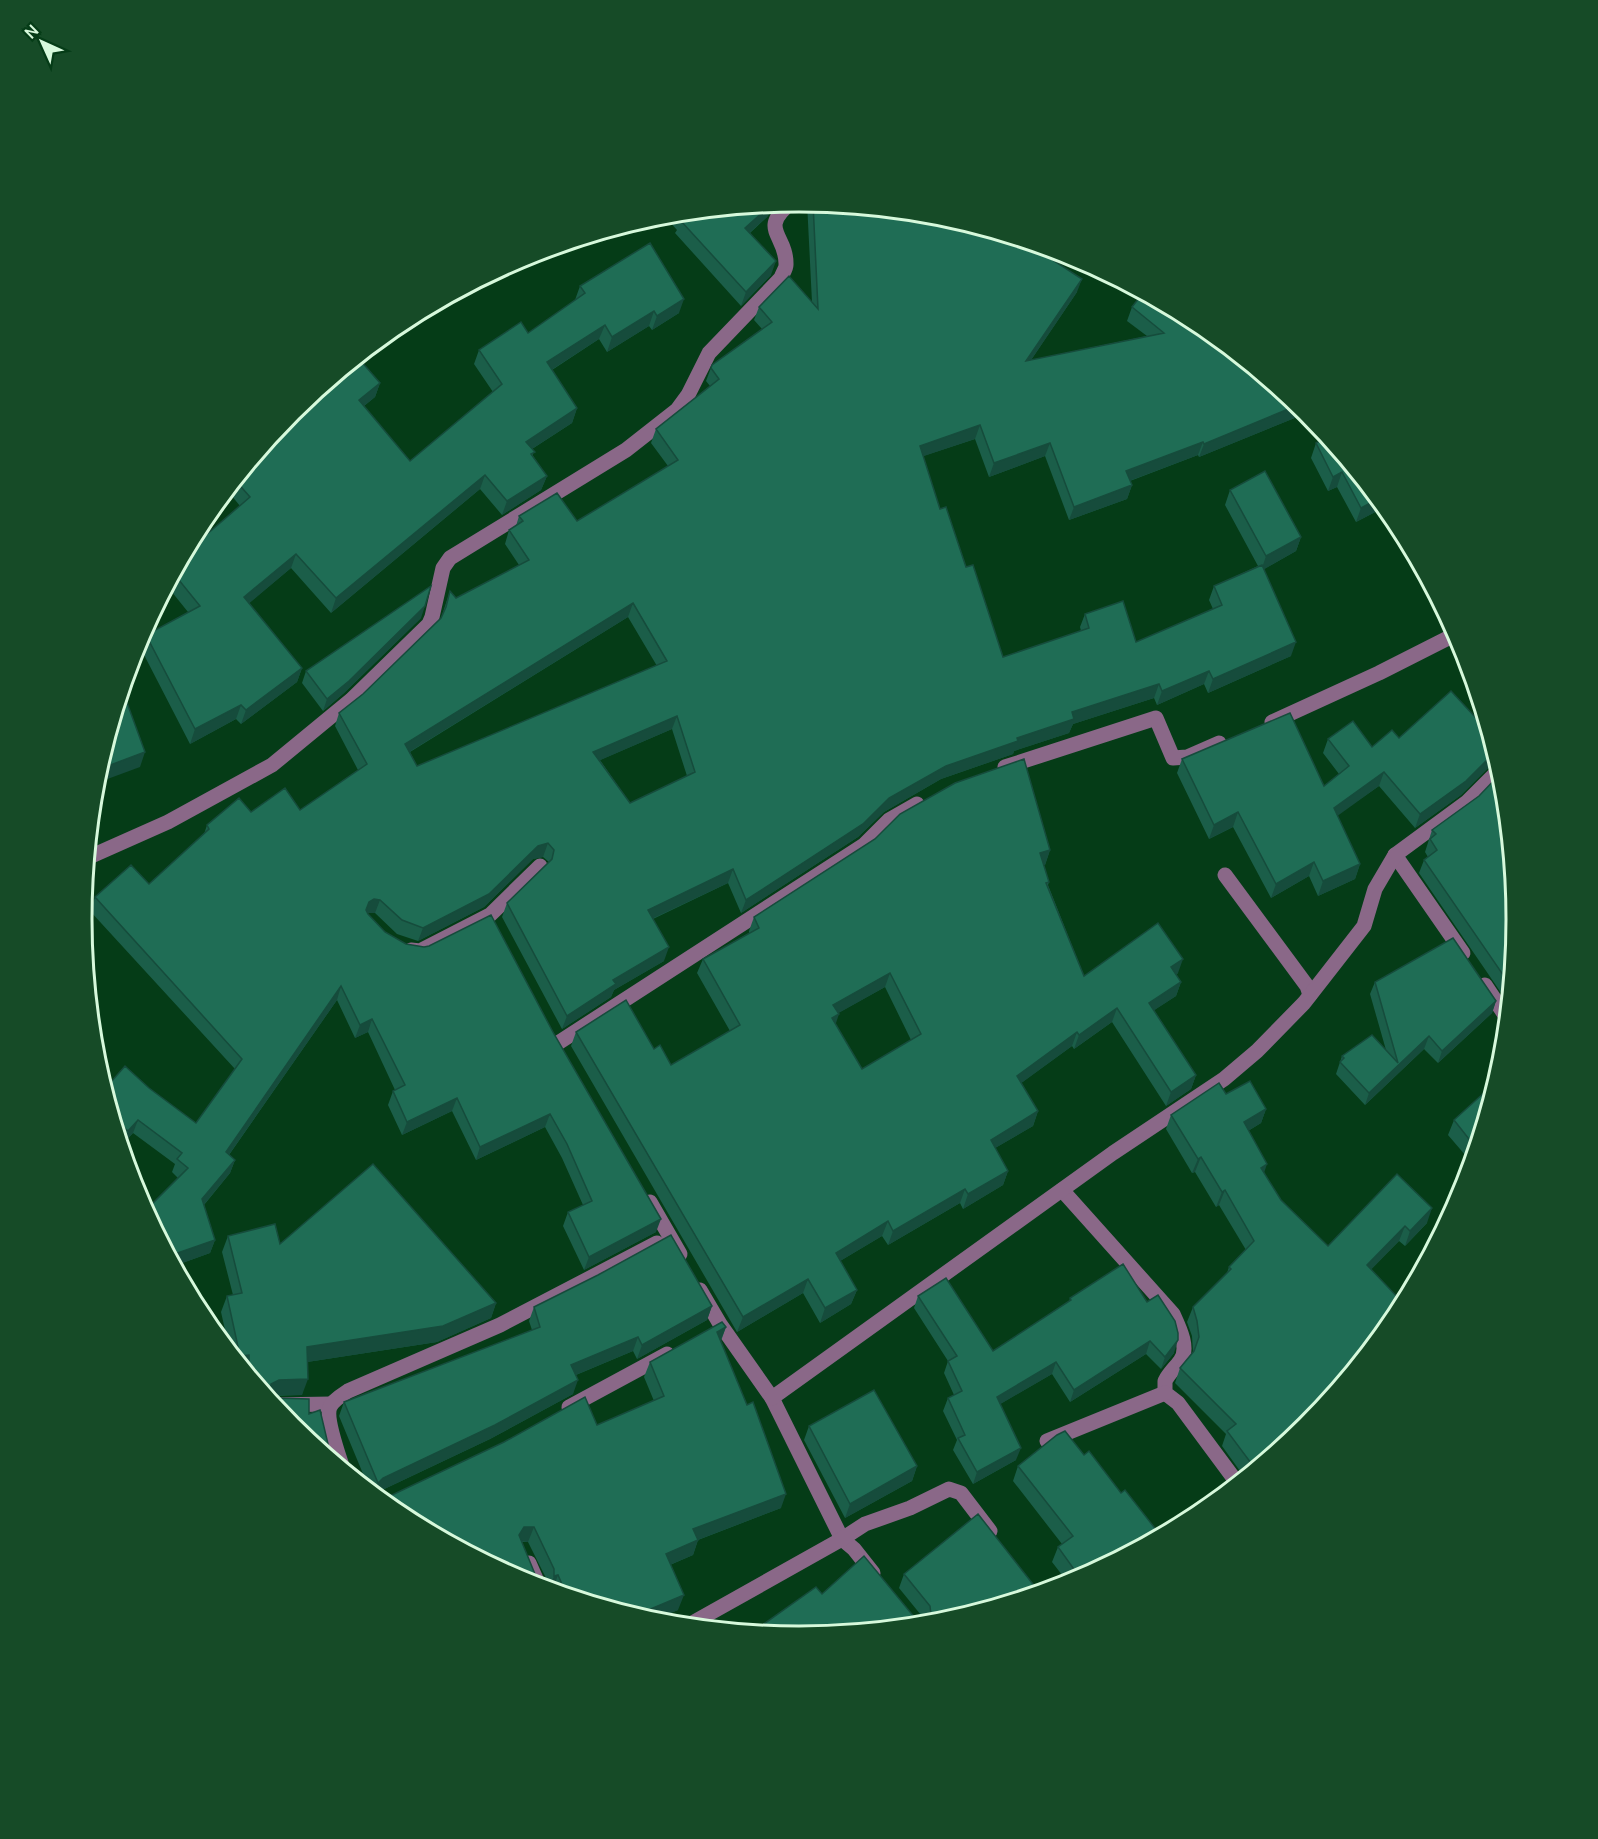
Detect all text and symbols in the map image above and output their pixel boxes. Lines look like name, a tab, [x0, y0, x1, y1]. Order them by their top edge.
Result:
north arrow	[12, 12, 72, 72]
text: N	[20, 20, 43, 43]

